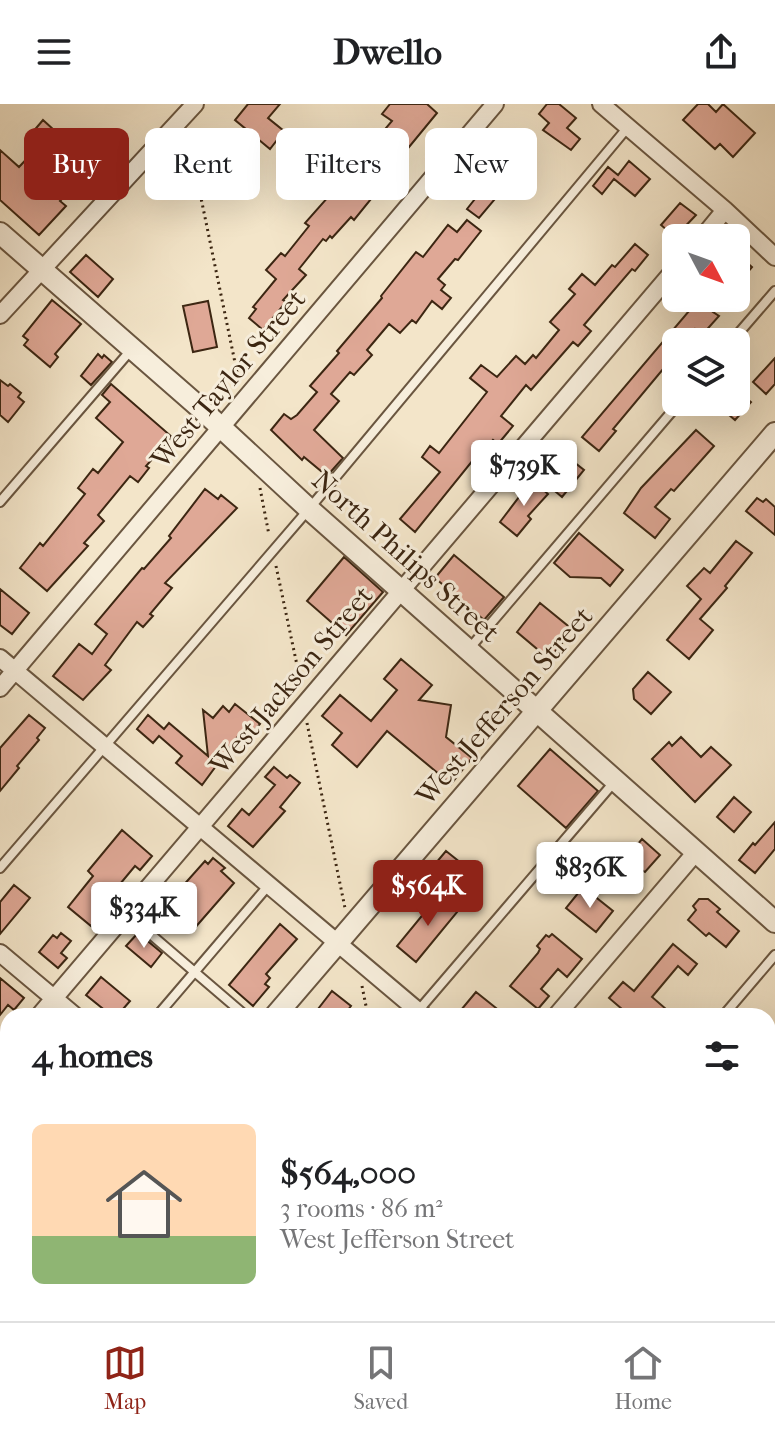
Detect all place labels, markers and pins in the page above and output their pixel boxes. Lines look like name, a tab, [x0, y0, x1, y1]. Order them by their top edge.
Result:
pin: $739K	[468, 440, 580, 508]
pin: $836K	[534, 842, 646, 910]
pin: $564K	[372, 860, 484, 928]
pin: $334K	[88, 882, 200, 950]

